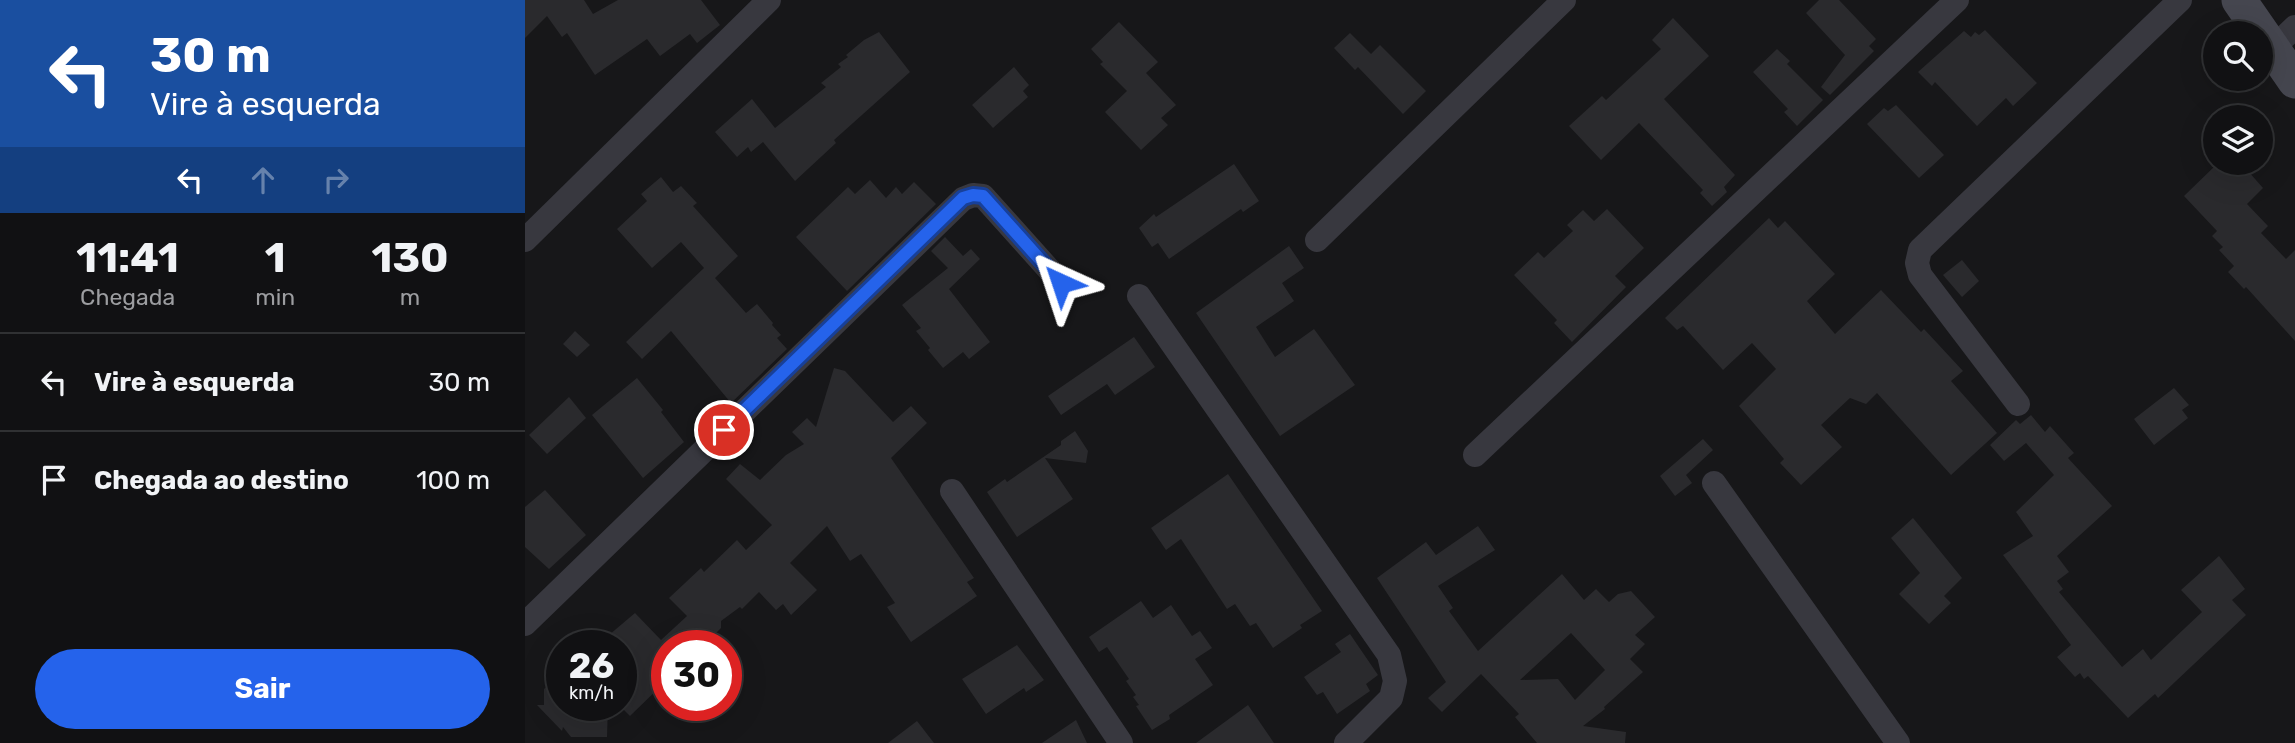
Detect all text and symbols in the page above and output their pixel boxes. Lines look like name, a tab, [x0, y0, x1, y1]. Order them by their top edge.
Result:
map controls	[2203, 21, 2273, 175]
button: search	[2203, 21, 2273, 91]
text: 30 m	[150, 26, 271, 84]
icon: left	[35, 28, 126, 119]
text: Vire à esquerda	[150, 85, 381, 123]
button: layers	[2203, 105, 2273, 175]
icon: left	[171, 161, 209, 199]
icon: ahead	[244, 161, 282, 199]
icon: right	[317, 161, 355, 199]
text: 11:41	[76, 233, 179, 283]
text: 1	[265, 233, 286, 283]
text: 130	[372, 233, 449, 283]
position arrow	[1024, 246, 1098, 320]
text: Chegada	[80, 283, 175, 311]
text: min	[255, 283, 295, 311]
text: m	[400, 283, 420, 311]
icon: left	[35, 363, 73, 401]
text: Vire à esquerda	[94, 367, 295, 398]
text: 30 m	[428, 367, 490, 398]
pin	[694, 400, 754, 460]
icon: arrive	[705, 411, 743, 449]
icon: arrive	[35, 461, 73, 499]
text: Chegada ao destino	[94, 465, 349, 496]
text: 100 m	[416, 465, 490, 496]
speed limit sign: 30	[651, 630, 742, 721]
text: 26	[569, 645, 614, 687]
button: Sair	[35, 649, 490, 729]
text: km/h	[569, 682, 614, 704]

